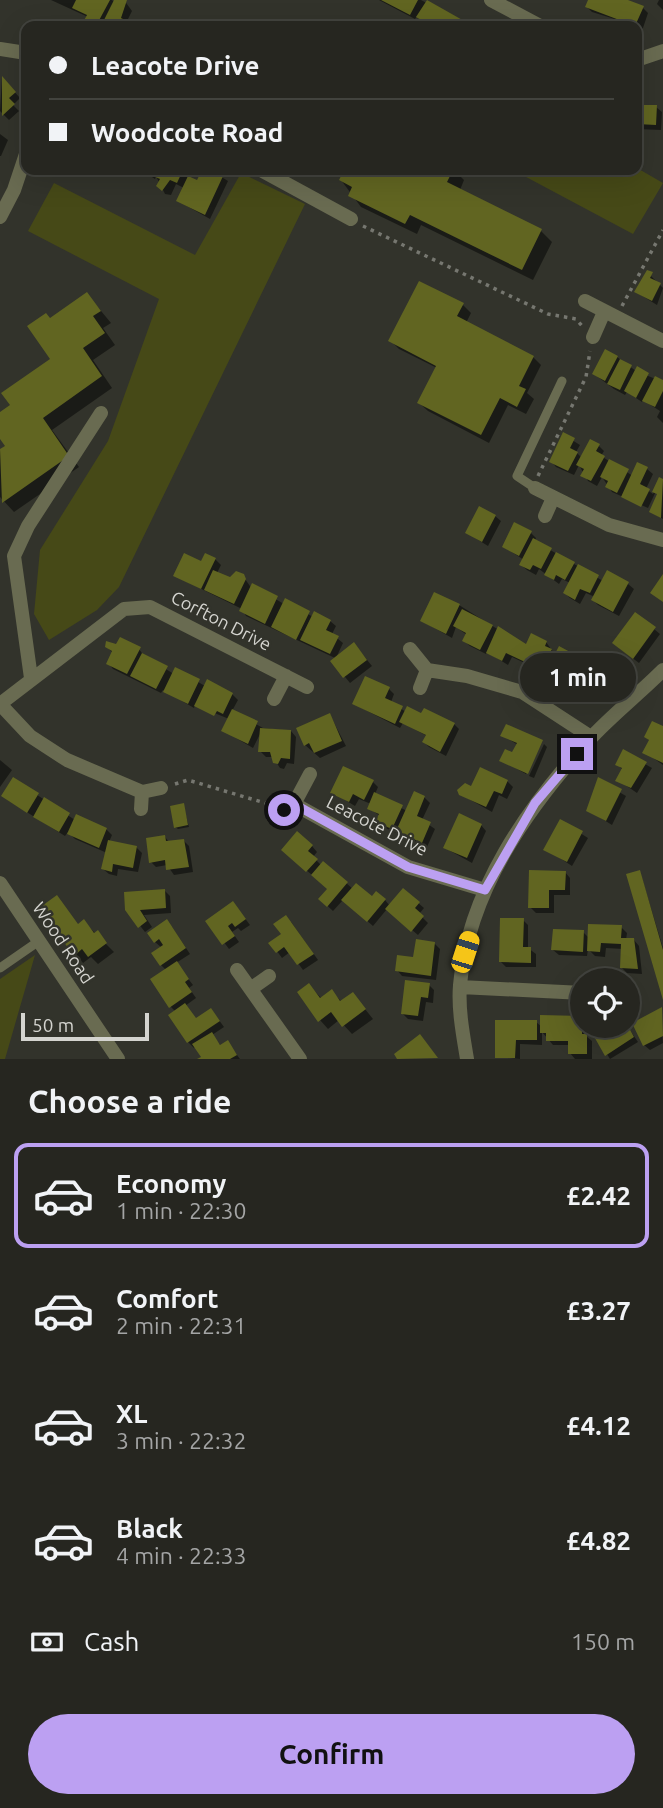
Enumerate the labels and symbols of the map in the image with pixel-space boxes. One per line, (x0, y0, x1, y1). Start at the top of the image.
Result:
street label: Corfton Drive (168, 586, 275, 654)
callout: 1 min (519, 652, 635, 702)
route end (561, 738, 593, 770)
street label: Leacote Drive (324, 791, 431, 859)
route start (268, 794, 300, 826)
street label: Wood Road (29, 898, 98, 987)
car (449, 929, 482, 975)
scale bar (21, 1010, 149, 1042)

